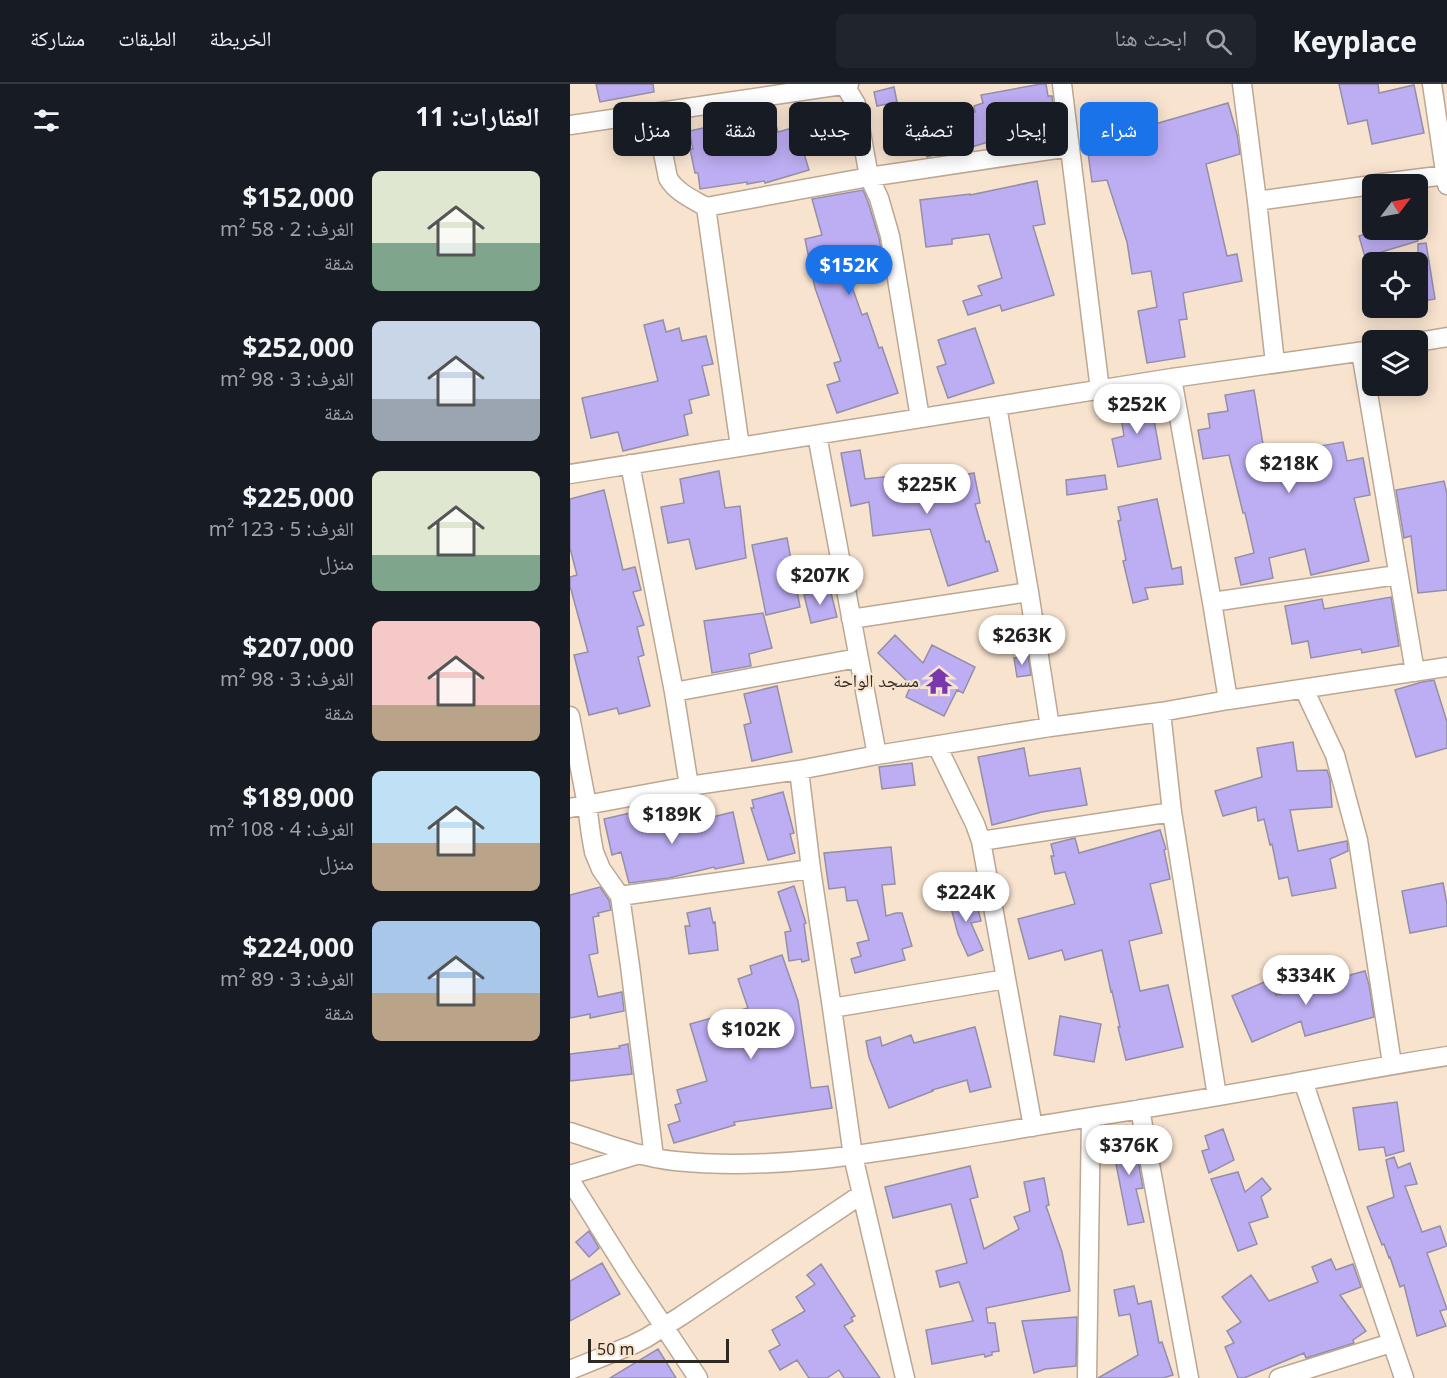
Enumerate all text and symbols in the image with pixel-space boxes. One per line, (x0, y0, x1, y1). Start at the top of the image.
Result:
search box (836, 14, 1256, 68)
text: ابحث هنا (1114, 22, 1187, 52)
text: Keyplace (1292, 22, 1417, 60)
text: مشاركة (30, 24, 85, 52)
text: الطبقات (118, 24, 177, 52)
text: الخريطة (210, 24, 271, 52)
icon: search (1202, 25, 1235, 58)
text: العقارات: 11 (415, 98, 540, 134)
chip: منزل (613, 102, 691, 156)
chip: شقة (703, 102, 777, 156)
chip: جديد (789, 102, 871, 156)
chip: تصفية (883, 102, 974, 156)
chip: إيجار (986, 102, 1068, 156)
chip: شراء (1080, 102, 1158, 156)
icon: filters (30, 104, 63, 137)
north arrow (1362, 174, 1428, 240)
map controls (1362, 174, 1428, 396)
text: $152,000 (242, 179, 354, 215)
icon: home (420, 195, 492, 267)
text: الغرف: 2 · 58 m² (220, 215, 354, 242)
pin: $152K (807, 245, 891, 296)
text: شقة (324, 249, 354, 276)
text: $152K (819, 251, 879, 278)
button: locate (1362, 252, 1428, 318)
text: $252,000 (242, 329, 354, 365)
button: layers (1362, 330, 1428, 396)
icon: home (420, 345, 492, 417)
text: الغرف: 3 · 98 m² (220, 365, 354, 392)
pin: $252K (1095, 384, 1179, 435)
text: $252K (1107, 390, 1167, 417)
text: شقة (324, 399, 354, 426)
pin: $218K (1247, 443, 1331, 494)
text: $218K (1259, 449, 1319, 476)
pin: $225K (885, 464, 969, 515)
text: $225K (897, 470, 957, 497)
text: $225,000 (242, 479, 354, 515)
icon: home (420, 495, 492, 567)
text: الغرف: 5 · 123 m² (209, 515, 354, 542)
text: منزل (319, 549, 354, 576)
pin: $207K (778, 555, 862, 606)
text: $207K (790, 561, 850, 588)
pin: $263K (980, 615, 1064, 666)
text: $263K (992, 621, 1052, 648)
text: $207,000 (242, 629, 354, 665)
icon: home (420, 645, 492, 717)
text: الغرف: 3 · 98 m² (220, 665, 354, 692)
temple icon: مسجد الواحة (924, 666, 954, 696)
place label: مسجد الواحة (833, 668, 919, 692)
text: شقة (324, 699, 354, 726)
text: $189,000 (242, 779, 354, 815)
pin: $189K (630, 794, 714, 845)
icon: home (420, 795, 492, 867)
text: $189K (642, 800, 702, 827)
text: الغرف: 4 · 108 m² (209, 815, 354, 842)
text: منزل (319, 849, 354, 876)
pin: $224K (924, 872, 1008, 923)
text: $224K (936, 878, 996, 905)
text: $224,000 (242, 929, 354, 965)
icon: home (420, 945, 492, 1017)
pin: $334K (1264, 955, 1348, 1006)
text: $334K (1276, 961, 1336, 988)
text: الغرف: 3 · 89 m² (220, 965, 354, 992)
text: شقة (324, 999, 354, 1026)
pin: $102K (709, 1009, 793, 1060)
text: $102K (721, 1015, 781, 1042)
pin: $376K (1087, 1125, 1171, 1176)
text: $376K (1099, 1131, 1159, 1158)
scale bar (588, 1336, 729, 1364)
text: 50 m (597, 1338, 634, 1360)

